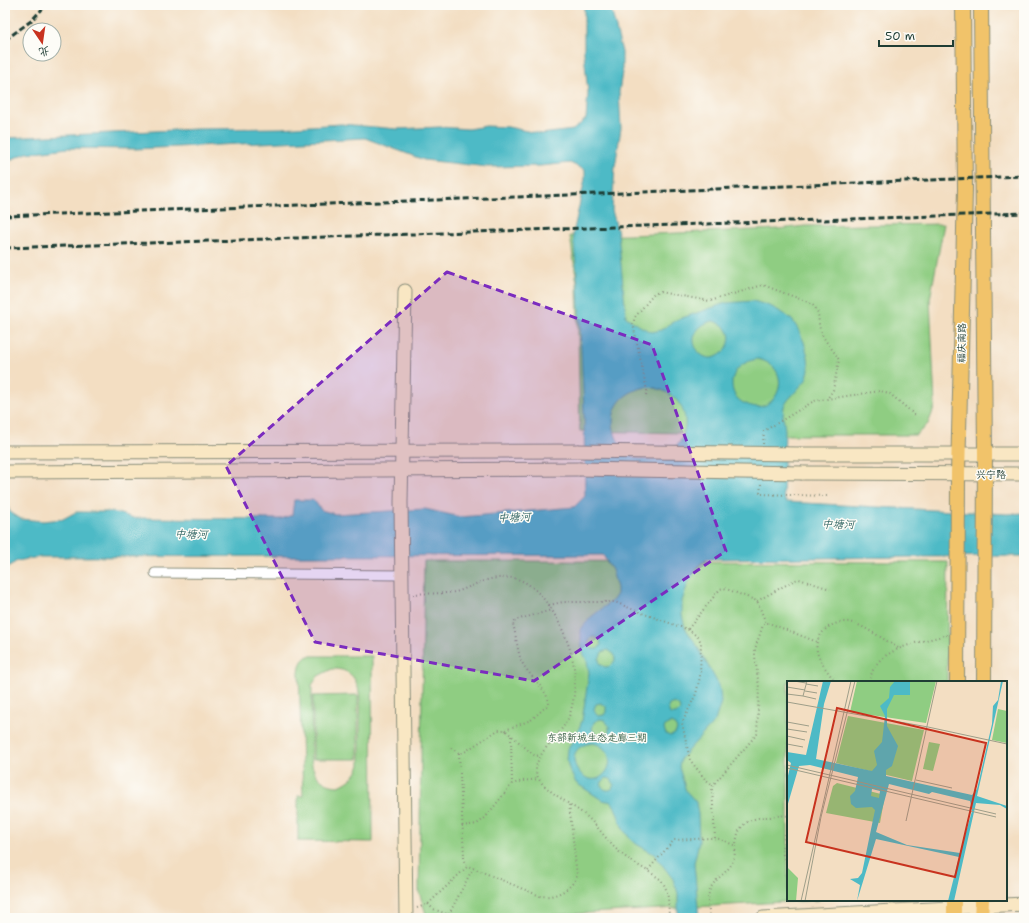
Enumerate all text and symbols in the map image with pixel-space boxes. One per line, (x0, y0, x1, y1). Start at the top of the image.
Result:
north arrow (22, 22, 62, 62)
scale bar (879, 22, 953, 48)
text: 50 m (885, 28, 915, 44)
text: 北 (37, 43, 51, 60)
street label: 福庆南路 (955, 323, 968, 363)
street label: 兴宁路 (976, 468, 1006, 481)
water label: 中塘河 (497, 509, 533, 526)
water label: 中塘河 (821, 517, 857, 532)
water label: 中塘河 (174, 527, 210, 542)
inset map (787, 681, 1007, 901)
park label: 东部新城生态走廊三期 (547, 731, 647, 744)

